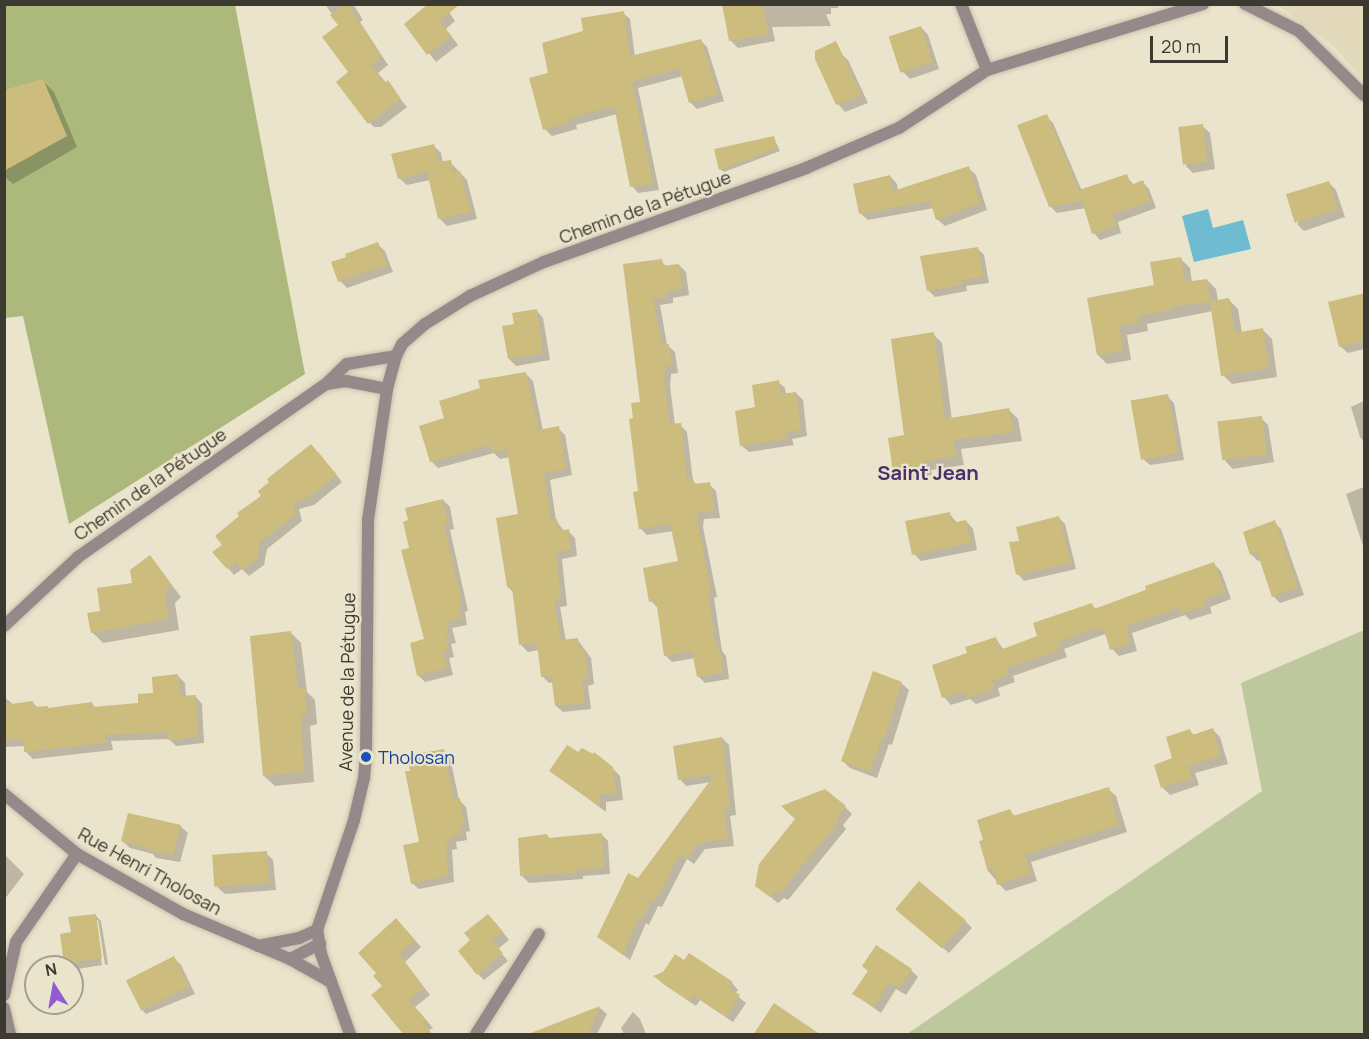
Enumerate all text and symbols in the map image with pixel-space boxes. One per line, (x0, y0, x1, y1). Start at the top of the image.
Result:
scale bar (1153, 24, 1231, 62)
text: 20 m (1161, 34, 1201, 58)
street label: Chemin de la Pétugue (556, 166, 734, 248)
street label: Chemin de la Pétugue (70, 423, 230, 545)
district label: Saint Jean (877, 460, 979, 484)
street label: Avenue de la Pétugue (335, 592, 359, 772)
place label: Tholosan (378, 746, 455, 768)
marker: Tholosan (359, 750, 373, 764)
street label: Rue Henri Tholosan (74, 823, 226, 919)
north arrow (24, 955, 84, 1015)
text: N (43, 957, 59, 981)

